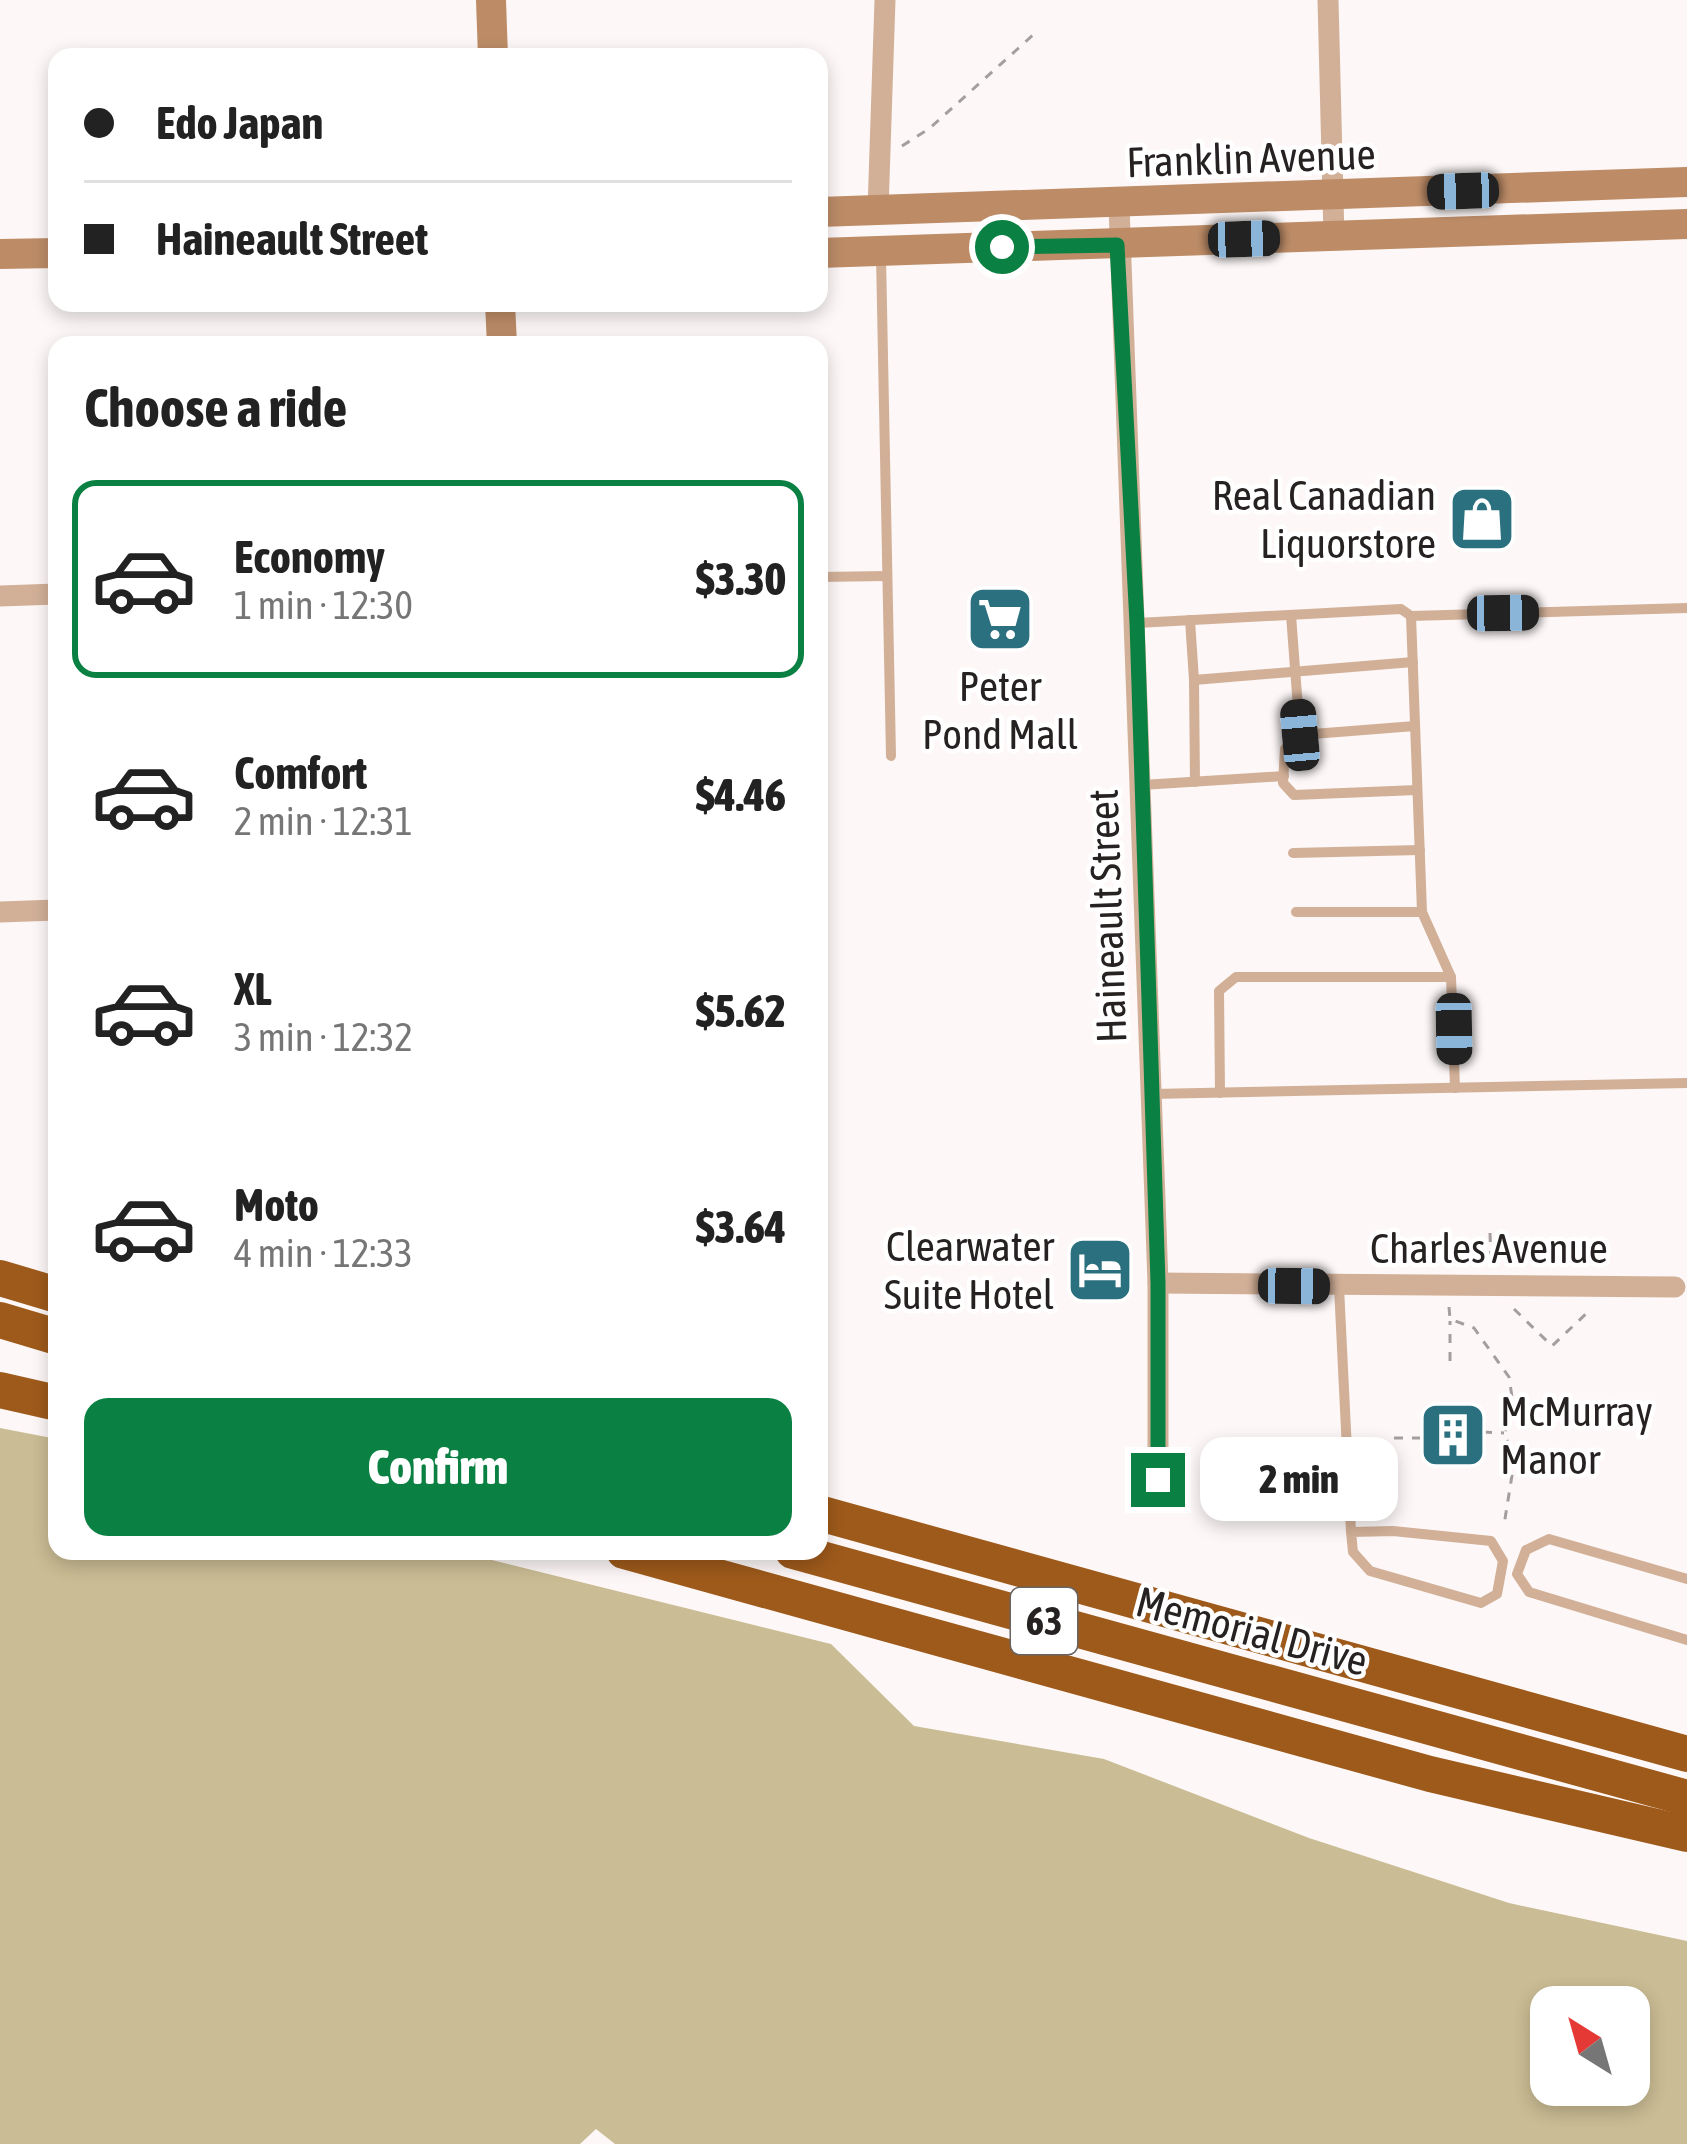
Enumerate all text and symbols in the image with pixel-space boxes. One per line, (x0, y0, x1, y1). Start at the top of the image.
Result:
text: Edo Japan (156, 97, 323, 149)
street label: Franklin Avenue (1126, 130, 1376, 186)
car (1426, 172, 1500, 210)
text: Haineault Street (156, 213, 428, 265)
route start (975, 220, 1029, 274)
car (1207, 220, 1281, 258)
text: Choose a ride (84, 377, 347, 438)
place label: Real Canadian Liquorstore (1212, 471, 1436, 567)
shop icon: Real Canadian Liquorstore (1447, 484, 1517, 554)
icon: car (90, 525, 198, 633)
text: Economy (234, 531, 385, 583)
text: $3.30 (696, 553, 786, 605)
text: 1 min · 12:30 (234, 583, 413, 627)
supermarket icon: Peter Pond Mall (965, 584, 1035, 654)
car (1467, 594, 1539, 632)
place label: Peter Pond Mall (922, 662, 1078, 758)
car (1279, 698, 1321, 772)
icon: car (90, 741, 198, 849)
text: Comfort (234, 747, 367, 799)
text: $4.46 (696, 769, 786, 821)
street label: Haineault Street (1079, 788, 1135, 1044)
text: 2 min · 12:31 (234, 799, 413, 843)
icon: car (90, 957, 198, 1065)
text: XL (234, 963, 272, 1015)
text: $5.62 (696, 985, 786, 1037)
car (1435, 993, 1473, 1065)
text: 3 min · 12:32 (234, 1015, 413, 1059)
icon: car (90, 1173, 198, 1281)
text: Moto (234, 1179, 319, 1231)
text: $3.64 (696, 1201, 786, 1253)
place label: Clearwater Suite Hotel (884, 1222, 1055, 1318)
street label: Charles Avenue (1370, 1224, 1608, 1272)
text: 4 min · 12:33 (234, 1231, 413, 1275)
hotel icon: Clearwater Suite Hotel (1065, 1235, 1135, 1305)
car (1258, 1267, 1330, 1305)
place label: McMurray Manor (1500, 1387, 1653, 1483)
button: Confirm (84, 1398, 792, 1536)
building icon: McMurray Manor (1418, 1400, 1488, 1470)
callout: 2 min (1200, 1438, 1398, 1522)
route end (1131, 1453, 1185, 1507)
text: 2 min (1259, 1457, 1339, 1501)
street label: Memorial Drive (1131, 1577, 1373, 1685)
road number: 63 (1011, 1588, 1077, 1654)
north arrow (1530, 1986, 1650, 2106)
map controls (1530, 1986, 1650, 2106)

